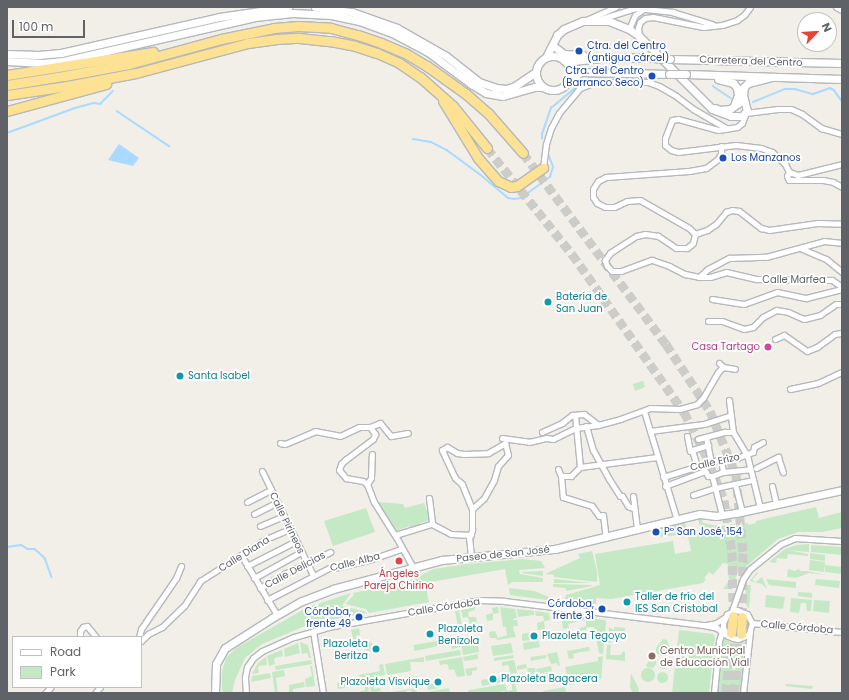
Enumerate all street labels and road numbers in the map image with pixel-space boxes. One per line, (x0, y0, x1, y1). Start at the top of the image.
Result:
street label: Carretera del Centro (699, 53, 803, 69)
street label: Calle Marfea (762, 274, 826, 286)
street label: Calle Erizo (689, 450, 741, 474)
street label: Calle Pirineos (267, 490, 307, 556)
street label: Calle Diana (216, 534, 272, 574)
street label: Paseo de San José (456, 543, 550, 565)
street label: Calle Delicias (263, 549, 327, 591)
street label: Calle Alba (329, 550, 381, 574)
street label: Calle Córdoba (407, 595, 481, 619)
street label: Calle Córdoba (760, 618, 834, 636)

